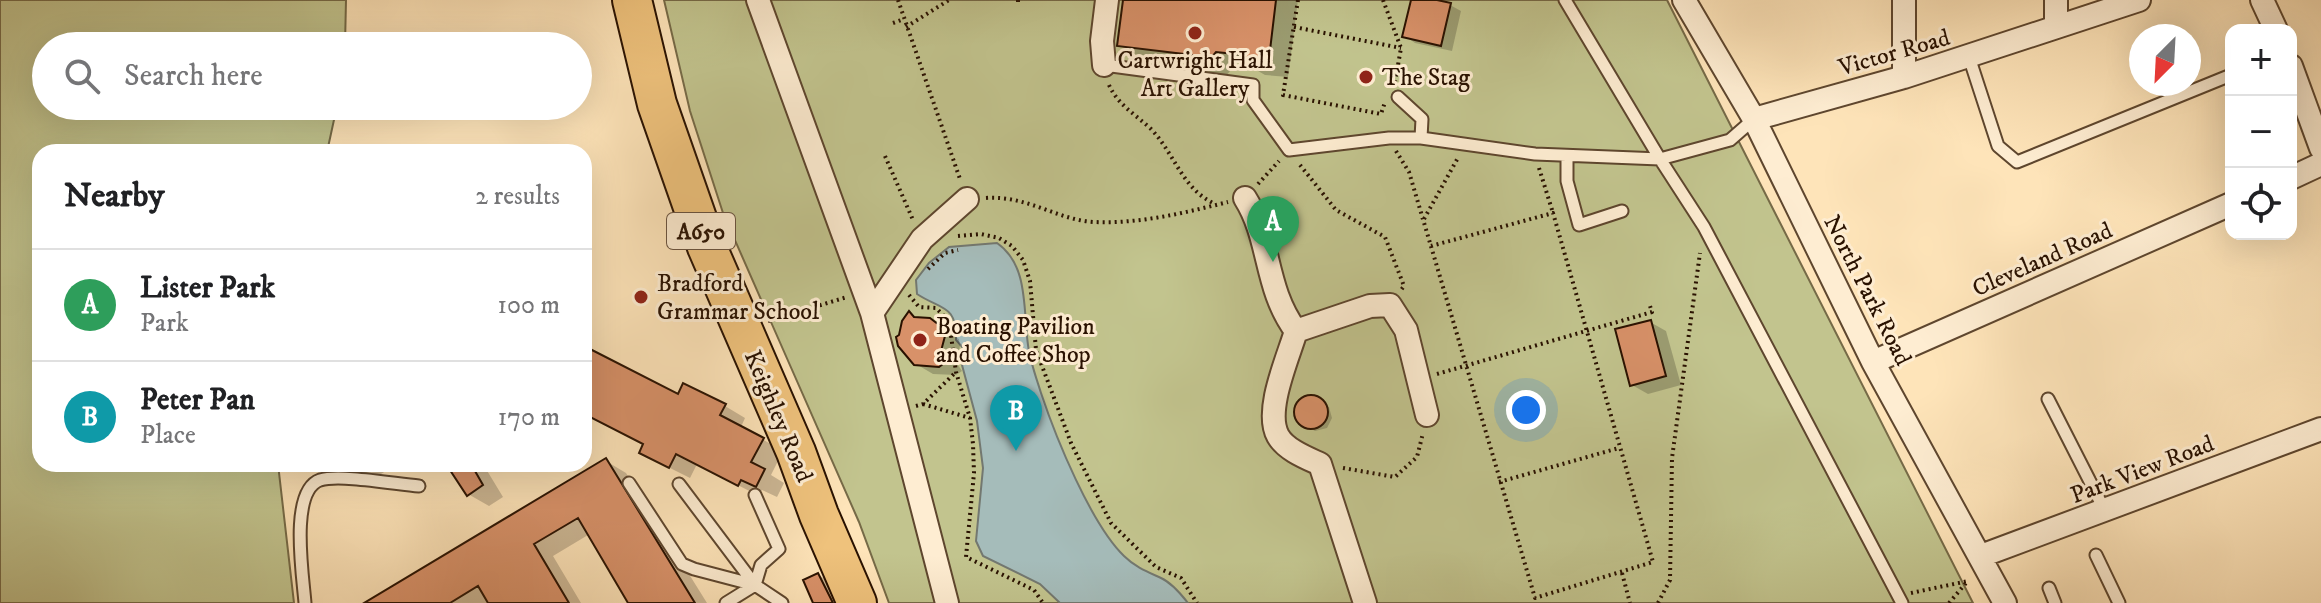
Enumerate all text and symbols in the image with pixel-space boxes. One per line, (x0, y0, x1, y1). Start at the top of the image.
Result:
street label: Victor Road (1834, 23, 1954, 83)
marker: Cartwright Hall Art Gallery (1186, 24, 1204, 42)
north arrow (2129, 24, 2201, 96)
map controls (2225, 24, 2297, 240)
button: + (2225, 24, 2297, 96)
search box (32, 32, 592, 120)
place label: Cartwright Hall Art Gallery (1118, 46, 1273, 104)
icon: search (60, 54, 104, 98)
text: Search here (124, 58, 263, 95)
place label: The Stag (1382, 63, 1470, 93)
marker: The Stag (1357, 68, 1375, 86)
button: − (2225, 96, 2297, 168)
button: locate (2225, 168, 2297, 240)
text: Nearby (64, 175, 165, 217)
text: 2 results (475, 180, 560, 213)
pin: A (1247, 196, 1299, 262)
street label: North Park Road (1816, 210, 1918, 371)
road number: A650 (667, 213, 735, 249)
street label: Cleveland Road (1968, 216, 2117, 304)
place label: Bradford Grammar School (657, 269, 820, 327)
text: Lister Park (140, 270, 275, 307)
marker: Bradford Grammar School (632, 288, 650, 306)
text: A (82, 289, 98, 322)
text: 100 m (497, 289, 560, 322)
text: Park (140, 307, 189, 340)
place label: Boating Pavilion and Coffee Shop (936, 312, 1095, 370)
marker: Boating Pavilion and Coffee Shop (911, 331, 929, 349)
street label: Keighley Road (737, 346, 819, 487)
text: Peter Pan (140, 382, 255, 419)
pin: B (990, 385, 1042, 451)
your location (1506, 390, 1546, 430)
text: B (82, 401, 98, 434)
text: 170 m (498, 401, 560, 434)
text: Place (140, 419, 196, 452)
street label: Park View Road (2066, 429, 2218, 511)

